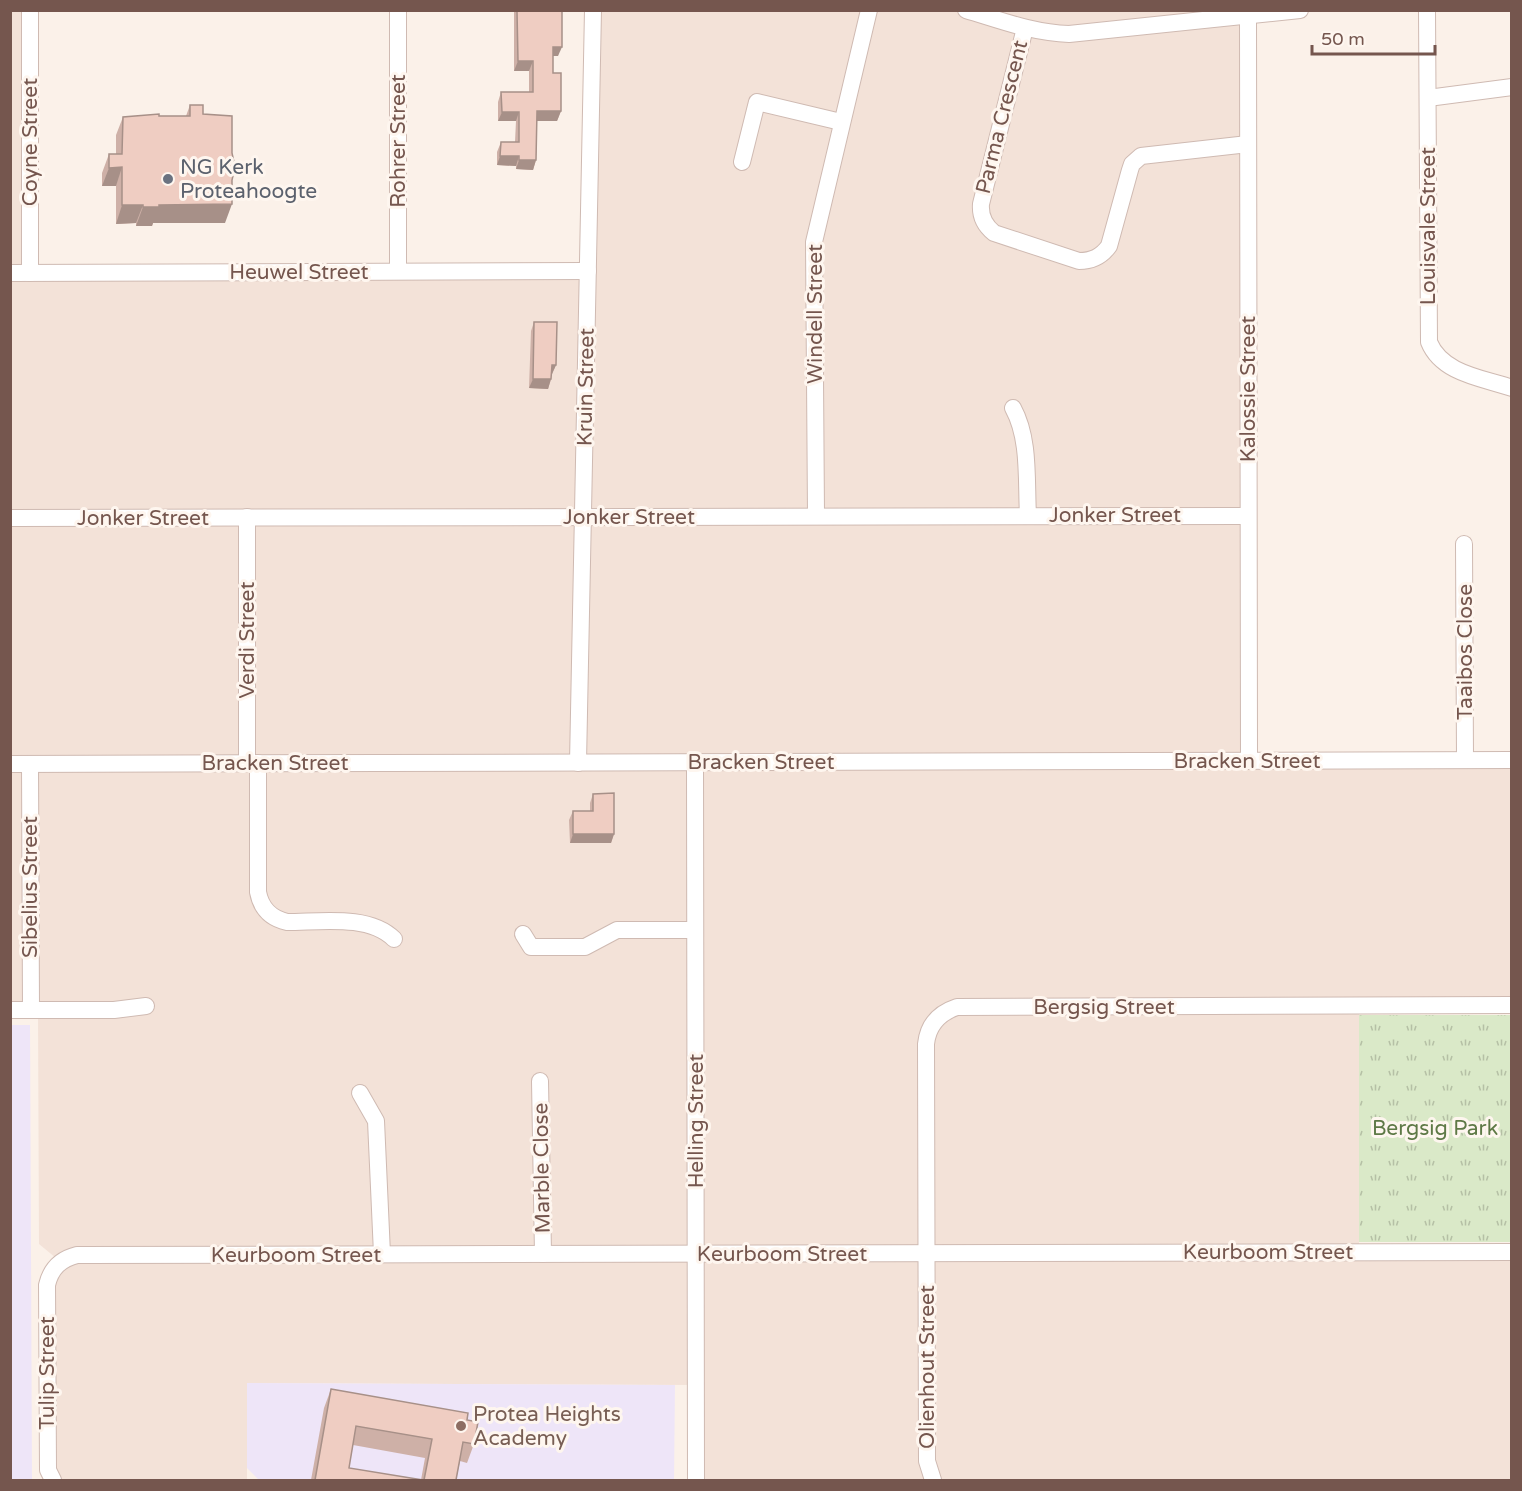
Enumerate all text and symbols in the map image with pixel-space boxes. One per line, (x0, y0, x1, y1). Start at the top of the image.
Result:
scale bar (1312, 18, 1435, 56)
text: 50 m (1321, 28, 1365, 50)
street label: Parma Crescent (971, 37, 1033, 197)
street label: Rohrer Street (386, 74, 411, 208)
street label: Coyne Street (18, 78, 43, 206)
street label: Louisvale Street (1416, 147, 1441, 305)
place label: NG Kerk Proteahoogte (180, 155, 317, 204)
marker: NG Kerk Proteahoogte (161, 172, 175, 186)
street label: Windell Street (803, 244, 828, 384)
street label: Heuwel Street (229, 260, 369, 285)
street label: Kalossie Street (1236, 316, 1261, 462)
street label: Kruin Street (572, 328, 600, 446)
street label: Jonker Street (1049, 503, 1181, 528)
street label: Jonker Street (563, 505, 695, 530)
street label: Jonker Street (77, 506, 209, 531)
street label: Verdi Street (235, 582, 260, 699)
street label: Taaibos Close (1453, 584, 1478, 720)
street label: Bracken Street (1174, 749, 1320, 774)
street label: Bracken Street (688, 750, 834, 775)
street label: Bracken Street (202, 751, 348, 776)
street label: Sibelius Street (18, 816, 43, 958)
street label: Bergsig Street (1033, 995, 1175, 1020)
street label: Helling Street (684, 1054, 709, 1188)
street label: Marble Close (528, 1102, 556, 1233)
park label: Bergsig Park (1372, 1116, 1498, 1141)
street label: Keurboom Street (1183, 1240, 1353, 1265)
street label: Keurboom Street (697, 1242, 867, 1267)
street label: Keurboom Street (211, 1243, 381, 1268)
street label: Olienhout Street (915, 1285, 940, 1449)
street label: Tulip Street (35, 1316, 60, 1430)
place label: Protea Heights Academy (473, 1402, 621, 1451)
marker: Protea Heights Academy (454, 1419, 468, 1433)

